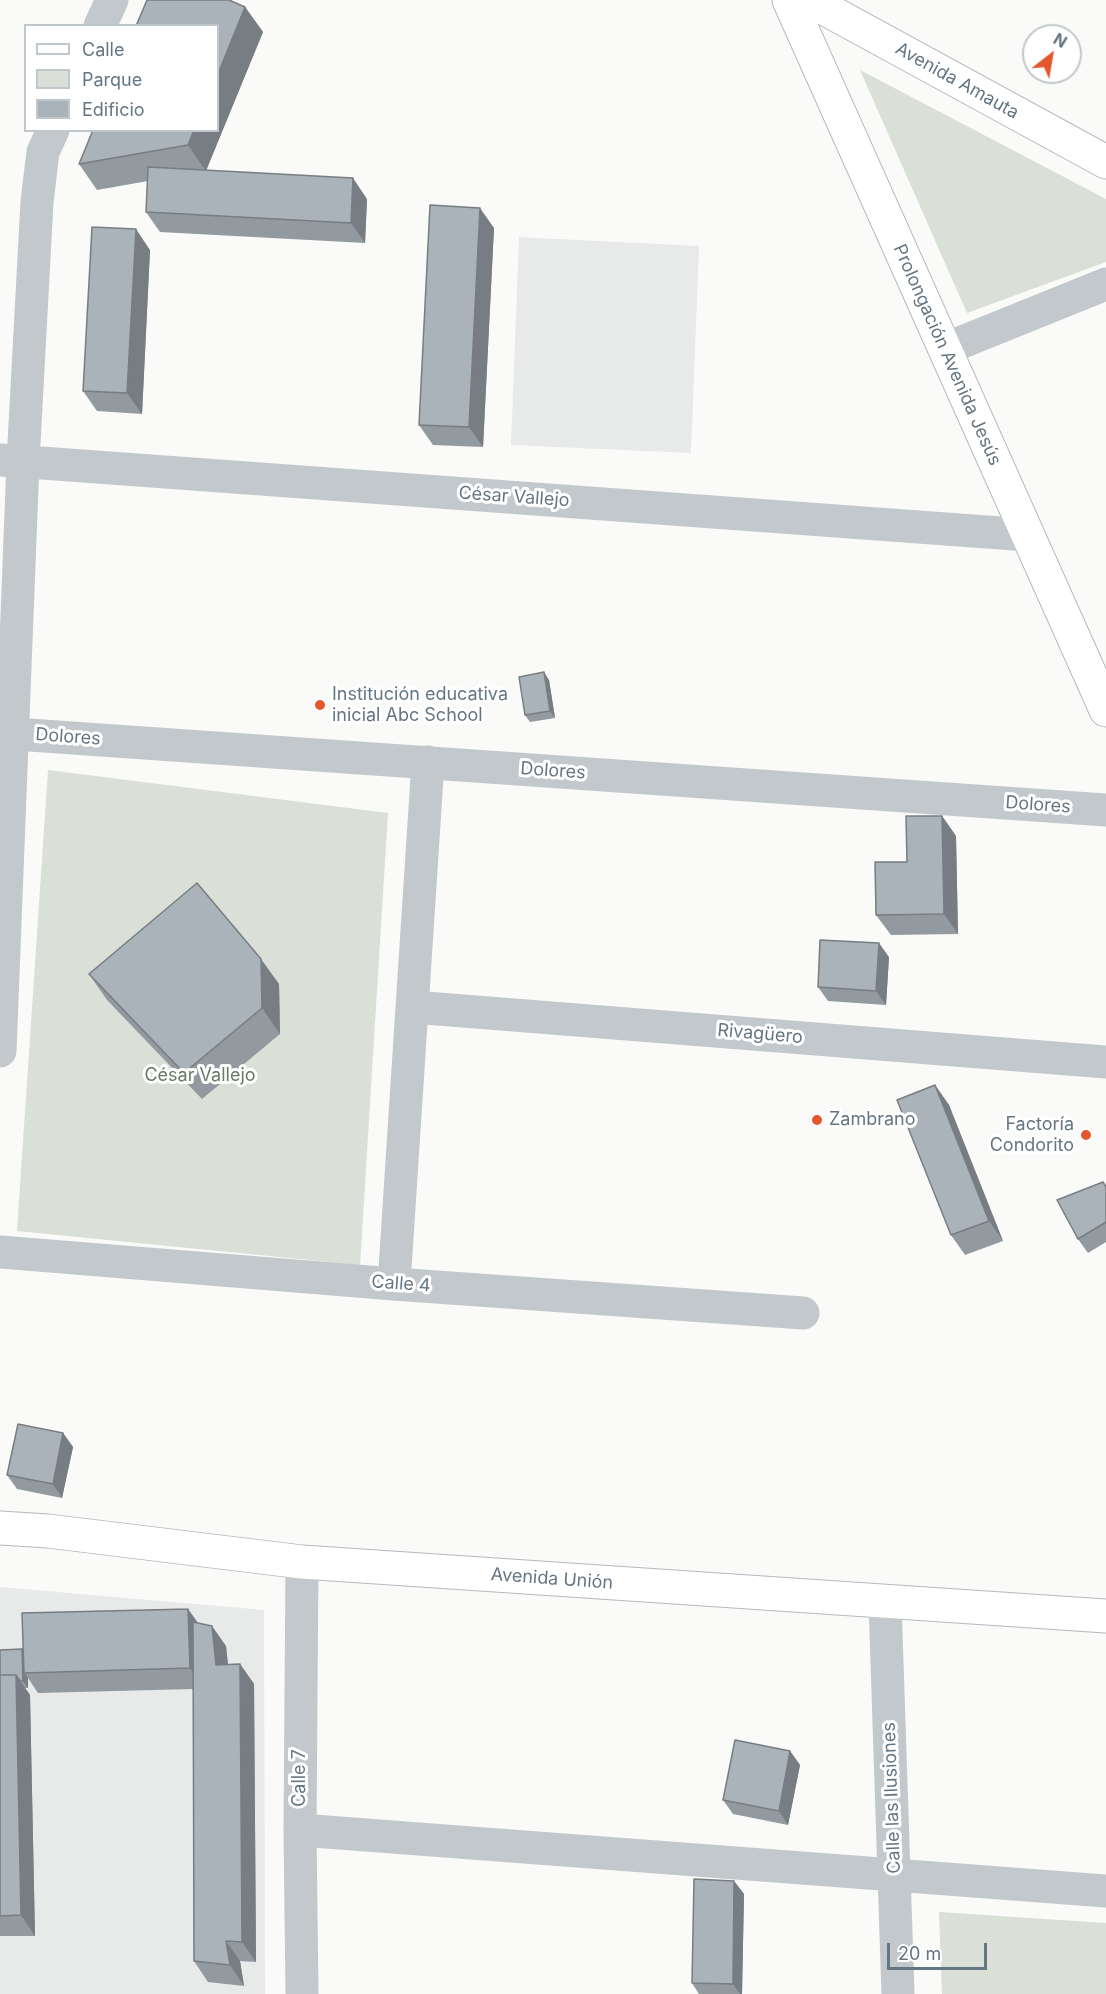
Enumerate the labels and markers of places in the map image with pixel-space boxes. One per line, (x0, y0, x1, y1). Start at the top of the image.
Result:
place label: Institución educativa inicial Abc School (332, 684, 508, 726)
marker: Institución educativa inicial Abc School (313, 698, 327, 712)
place label: Zambrano (829, 1109, 916, 1131)
marker: Zambrano (810, 1113, 824, 1127)
place label: Factoría Condorito (990, 1114, 1074, 1156)
marker: Factoría Condorito (1079, 1128, 1093, 1142)

